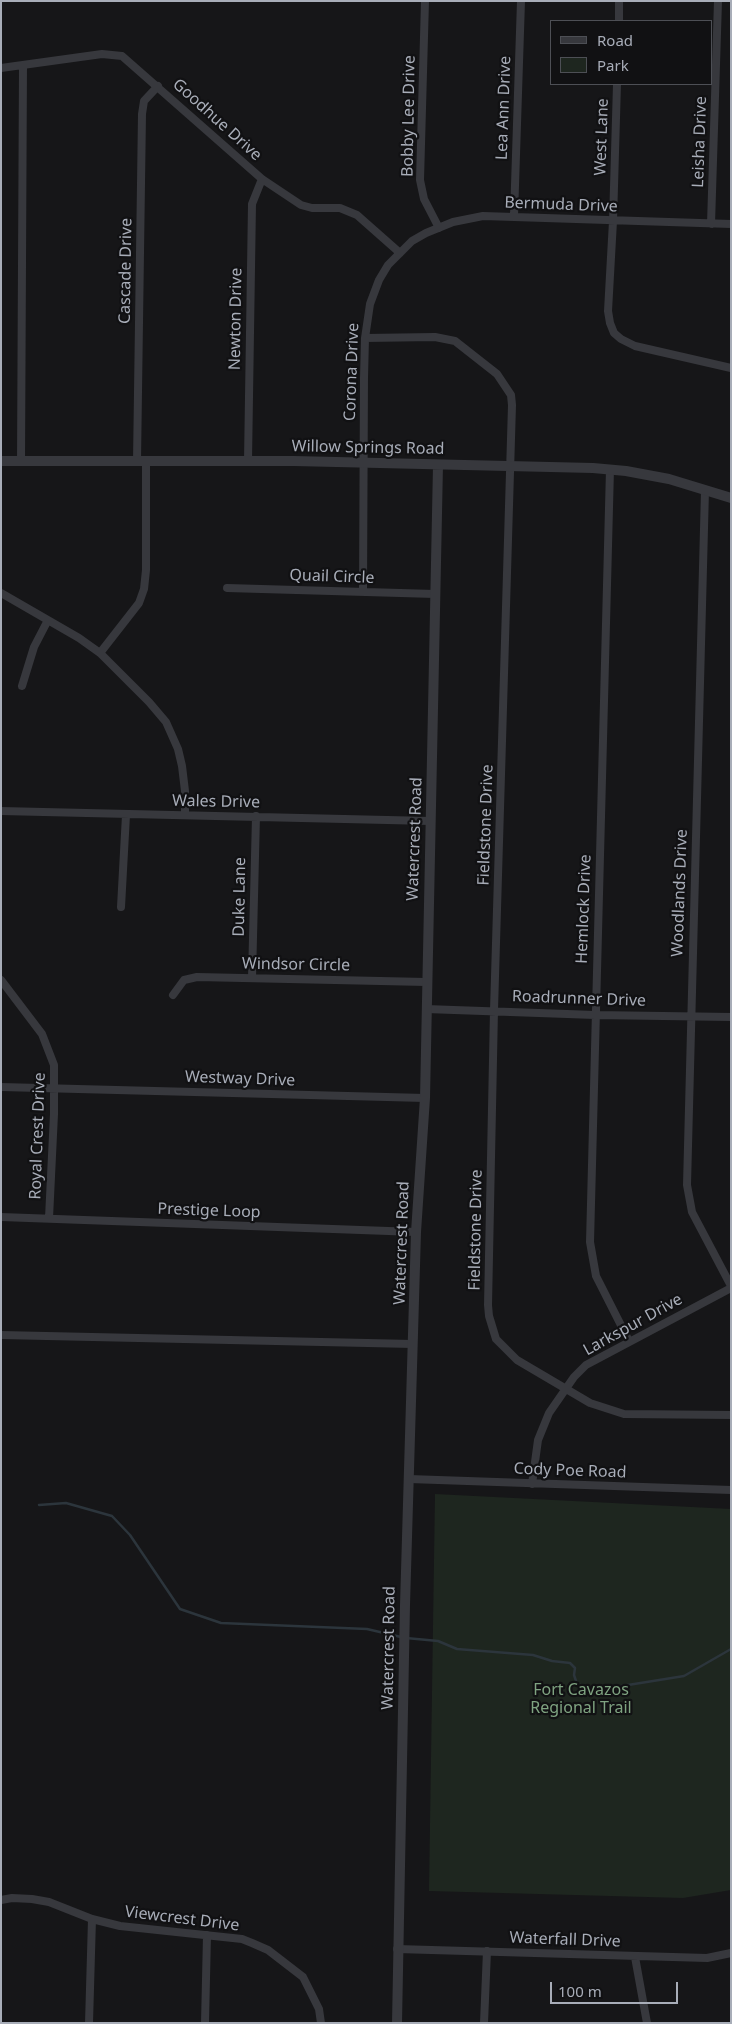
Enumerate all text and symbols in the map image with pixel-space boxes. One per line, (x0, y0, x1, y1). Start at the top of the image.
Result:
legend (550, 20, 712, 85)
text: Road (597, 30, 633, 50)
street label: Bobby Lee Drive (398, 55, 420, 177)
text: Park (597, 55, 629, 75)
street label: Lea Ann Drive (493, 56, 515, 160)
street label: Goodhue Drive (168, 75, 266, 165)
street label: Leisha Drive (689, 96, 711, 188)
street label: West Lane (591, 98, 613, 176)
street label: Bermuda Drive (504, 193, 618, 217)
street label: Cascade Drive (115, 218, 137, 324)
street label: Newton Drive (226, 268, 246, 370)
street label: Corona Drive (341, 323, 363, 421)
street label: Willow Springs Road (291, 437, 445, 459)
street label: Quail Circle (289, 566, 375, 588)
street label: Fieldstone Drive (474, 764, 498, 886)
street label: Watercrest Road (403, 777, 427, 901)
street label: Wales Drive (172, 792, 260, 812)
street label: Woodlands Drive (668, 829, 692, 957)
street label: Hemlock Drive (572, 854, 596, 964)
street label: Duke Lane (230, 857, 250, 937)
street label: Windsor Circle (242, 954, 350, 976)
street label: Roadrunner Drive (512, 987, 646, 1011)
street label: Westway Drive (184, 1067, 296, 1091)
street label: Royal Crest Drive (26, 1072, 50, 1200)
street label: Fieldstone Drive (465, 1169, 487, 1291)
street label: Watercrest Road (390, 1181, 414, 1305)
street label: Prestige Loop (157, 1200, 261, 1222)
street label: Larkspur Drive (580, 1290, 686, 1360)
street label: Cody Poe Road (513, 1459, 627, 1483)
street label: Watercrest Road (378, 1586, 400, 1710)
park label: Fort Cavazos Regional Trail (530, 1680, 632, 1718)
street label: Viewcrest Drive (124, 1902, 240, 1936)
street label: Waterfall Drive (509, 1928, 621, 1952)
scale bar (552, 1972, 680, 2004)
text: 100 m (558, 1981, 602, 2001)

